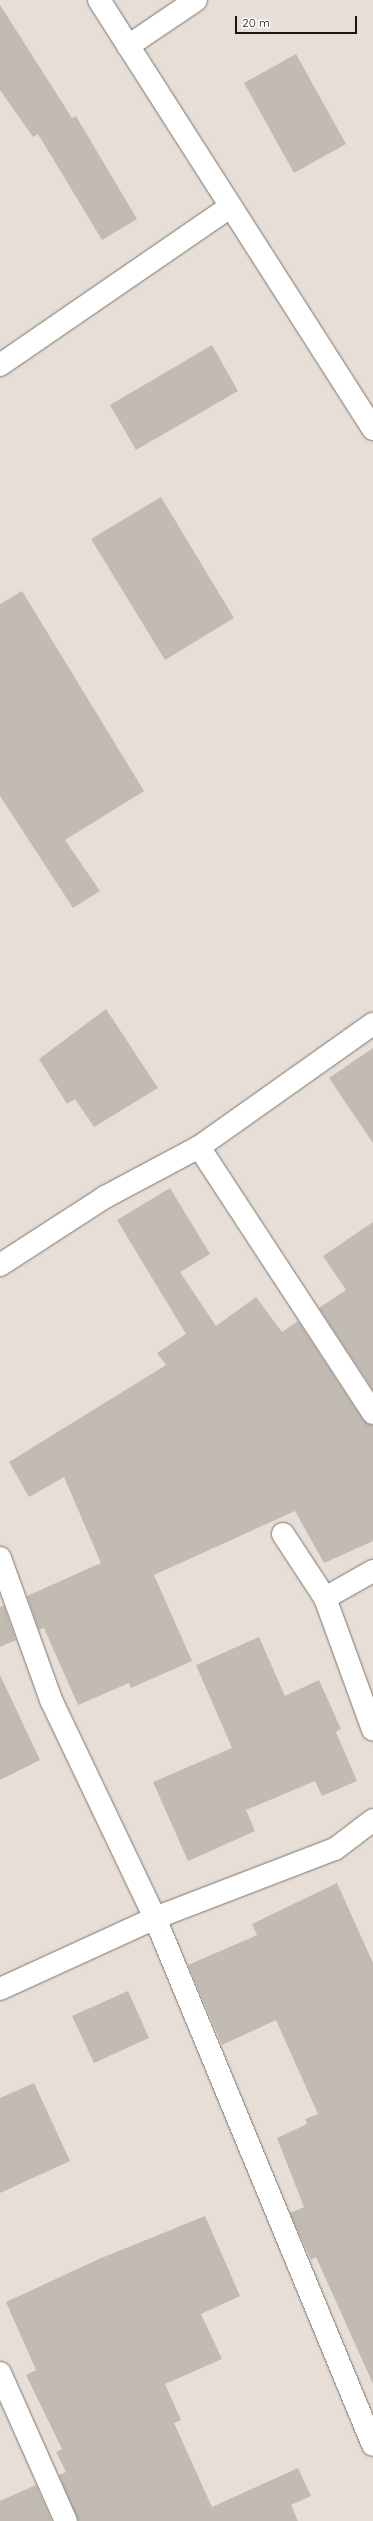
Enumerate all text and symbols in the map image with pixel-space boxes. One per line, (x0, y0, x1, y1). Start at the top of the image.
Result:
scale bar (237, 8, 359, 34)
text: 20 m (242, 15, 270, 30)

